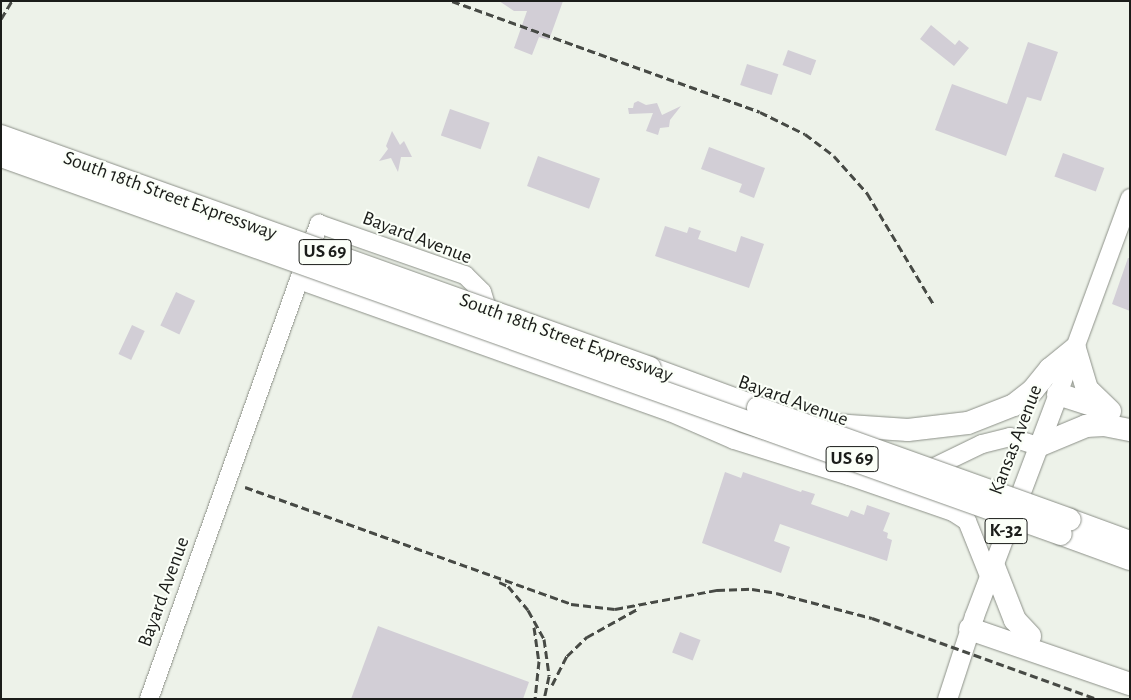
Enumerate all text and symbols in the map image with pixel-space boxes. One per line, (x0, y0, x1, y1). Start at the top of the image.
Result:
street label: South 18th Street Expressway (60, 146, 280, 246)
street label: Bayard Avenue (359, 206, 475, 270)
road number: US 69 (298, 236, 352, 268)
street label: South 18th Street Expressway (456, 288, 676, 388)
street label: Bayard Avenue (735, 370, 851, 432)
street label: Kansas Avenue (984, 382, 1048, 498)
road number: US 69 (824, 442, 880, 476)
road number: K-32 (984, 514, 1028, 548)
street label: Bayard Avenue (133, 534, 195, 650)

